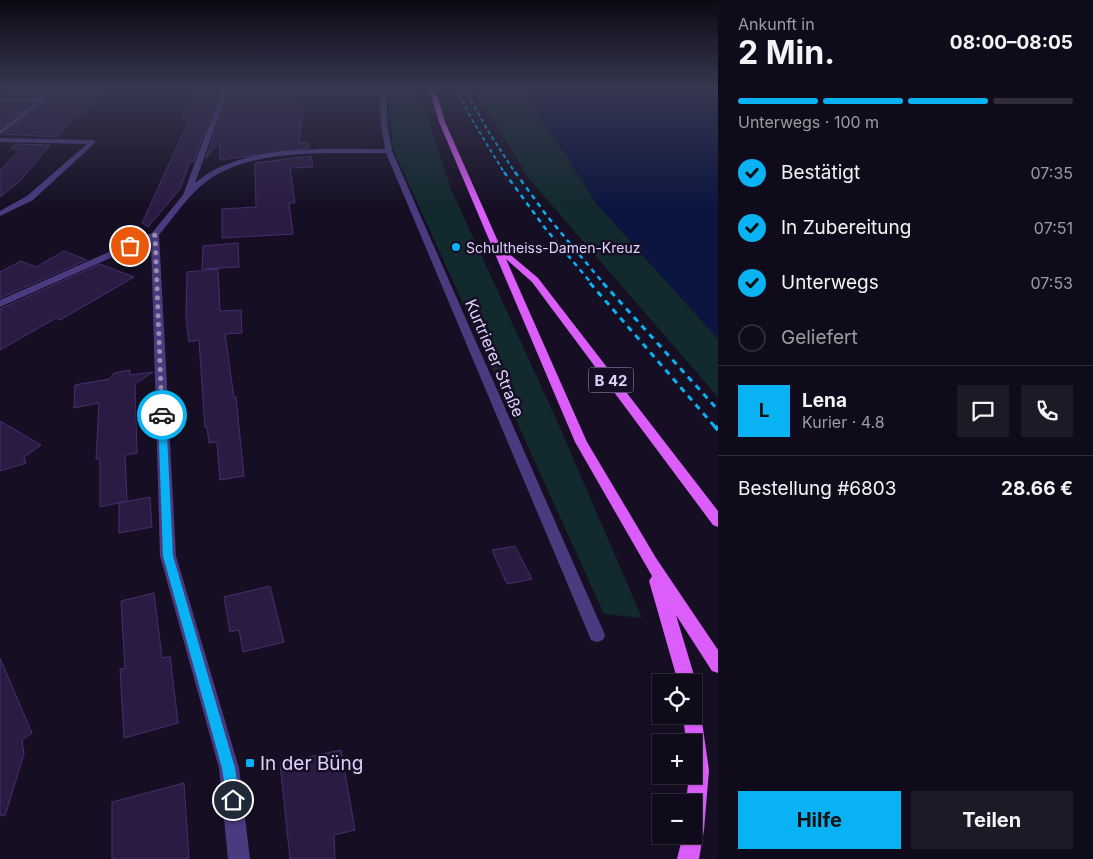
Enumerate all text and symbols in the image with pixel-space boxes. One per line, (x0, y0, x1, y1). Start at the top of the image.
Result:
text: Ankunft in (738, 14, 815, 34)
text: 08:00–08:05 (950, 31, 1073, 54)
text: 2 Min. (738, 33, 835, 72)
text: Unterwegs · 100 m (738, 112, 879, 132)
icon: check (738, 159, 766, 187)
text: Bestätigt (781, 161, 860, 184)
text: 07:35 (1030, 163, 1073, 183)
icon: check (738, 214, 766, 242)
text: In Zubereitung (781, 216, 911, 239)
text: 07:51 (1034, 218, 1073, 238)
pin (109, 225, 151, 267)
icon: bag (116, 232, 144, 260)
place label: Schultheiss-Damen-Kreuz (466, 239, 640, 256)
marker: Schultheiss-Damen-Kreuz (450, 241, 462, 253)
icon: check (738, 269, 766, 297)
text: Unterwegs (781, 271, 879, 294)
text: 07:53 (1030, 273, 1073, 293)
street label: Kurtrierer Straße (461, 296, 529, 420)
text: Geliefert (781, 326, 858, 349)
road number: B 42 (588, 368, 634, 392)
button: chat (957, 385, 1009, 437)
button: phone (1021, 385, 1073, 437)
text: Lena (802, 389, 847, 412)
courier (137, 390, 187, 440)
text: L (759, 399, 769, 422)
icon: car (148, 401, 176, 429)
text: Kurier · 4.8 (802, 412, 885, 432)
text: Bestellung #6803 (738, 477, 897, 500)
text: 28.66 € (1001, 477, 1073, 500)
map controls (652, 674, 702, 844)
button: locate (652, 674, 702, 724)
button: + (652, 734, 702, 784)
place label: In der Büng (260, 752, 363, 775)
marker: In der Büng (244, 757, 256, 769)
pin (212, 779, 254, 821)
icon: home (219, 786, 247, 814)
button: Hilfe (738, 791, 901, 849)
button: Teilen (911, 791, 1073, 849)
button: − (652, 794, 702, 844)

